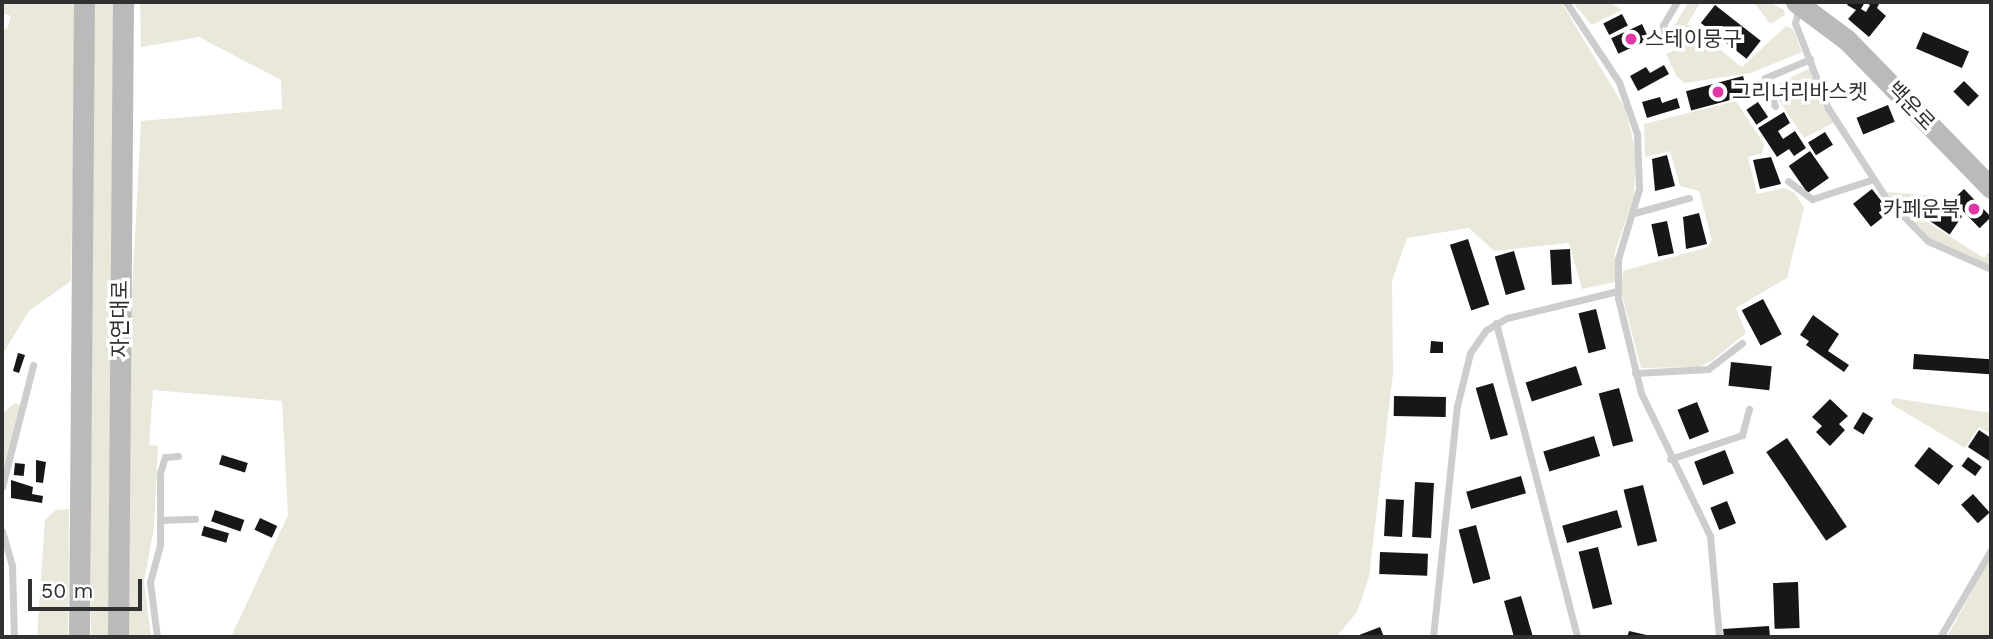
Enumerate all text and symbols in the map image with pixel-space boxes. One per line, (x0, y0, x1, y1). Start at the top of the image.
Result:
place label: 스테이뭉구 (1645, 26, 1742, 52)
marker: 스테이뭉구 (1623, 31, 1639, 47)
street label: 백운로 (1882, 76, 1940, 136)
place label: 그리너리바스켓 (1732, 79, 1867, 105)
marker: 그리너리바스켓 (1710, 84, 1726, 100)
place label: 카페운북 (1883, 196, 1960, 222)
marker: 카페운북 (1966, 201, 1982, 217)
street label: 자연대로 (107, 280, 133, 358)
scale bar (32, 566, 145, 610)
text: 50 m (41, 578, 93, 603)

